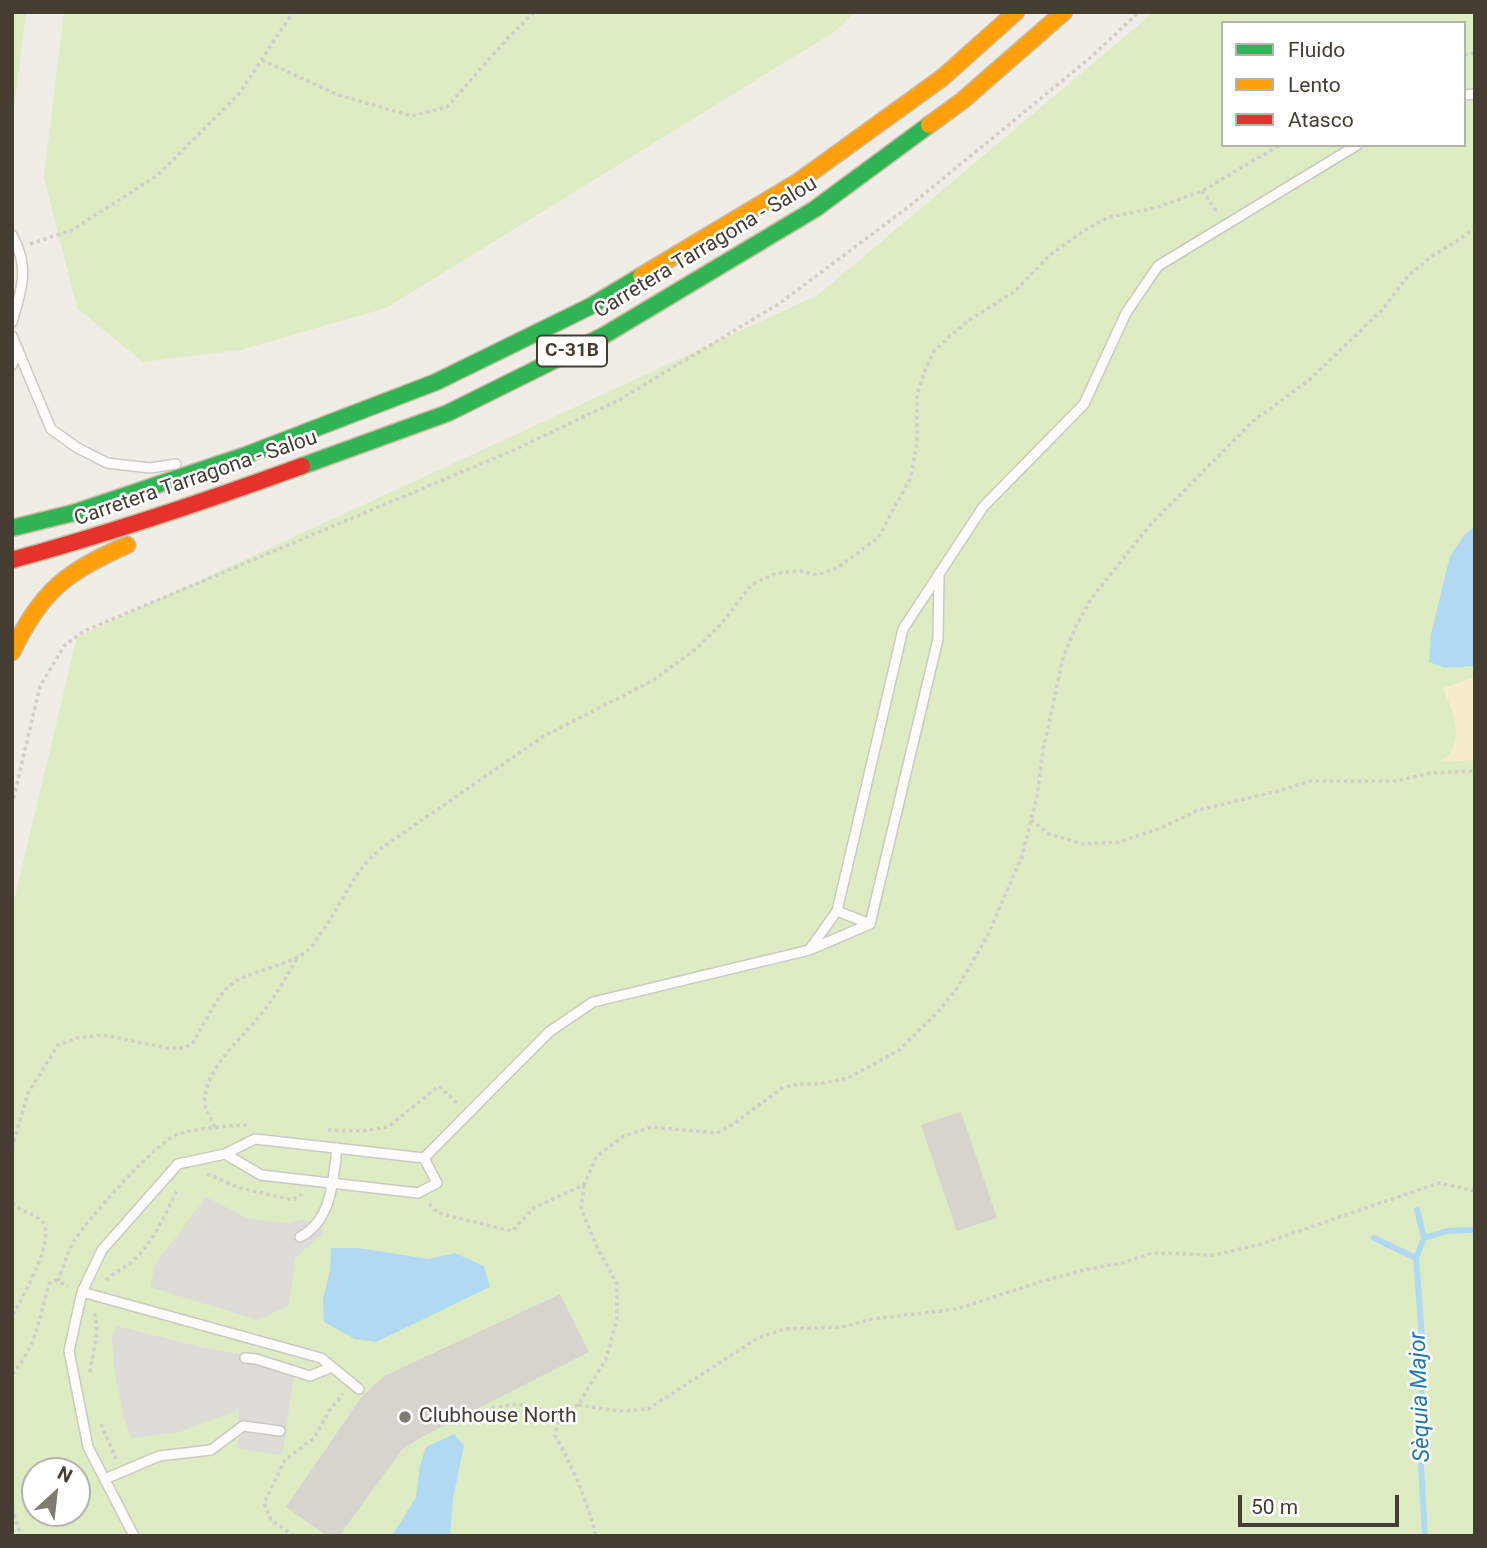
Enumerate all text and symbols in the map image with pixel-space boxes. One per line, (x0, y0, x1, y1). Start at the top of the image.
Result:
legend (1221, 21, 1466, 147)
text: Fluido (1288, 38, 1345, 62)
text: Lento (1288, 73, 1341, 97)
text: Atasco (1288, 108, 1354, 132)
street label: Carretera Tarragona - Salou (590, 171, 822, 325)
road number: C-31B (537, 336, 607, 366)
street label: Carretera Tarragona - Salou (71, 426, 321, 532)
water label: Sèquia Major (1405, 1331, 1437, 1463)
place label: Clubhouse North (419, 1404, 576, 1430)
marker: Clubhouse North (397, 1409, 413, 1425)
north arrow (21, 1457, 91, 1527)
text: N (54, 1461, 76, 1488)
scale bar (1242, 1482, 1403, 1526)
text: 50 m (1251, 1495, 1298, 1519)

